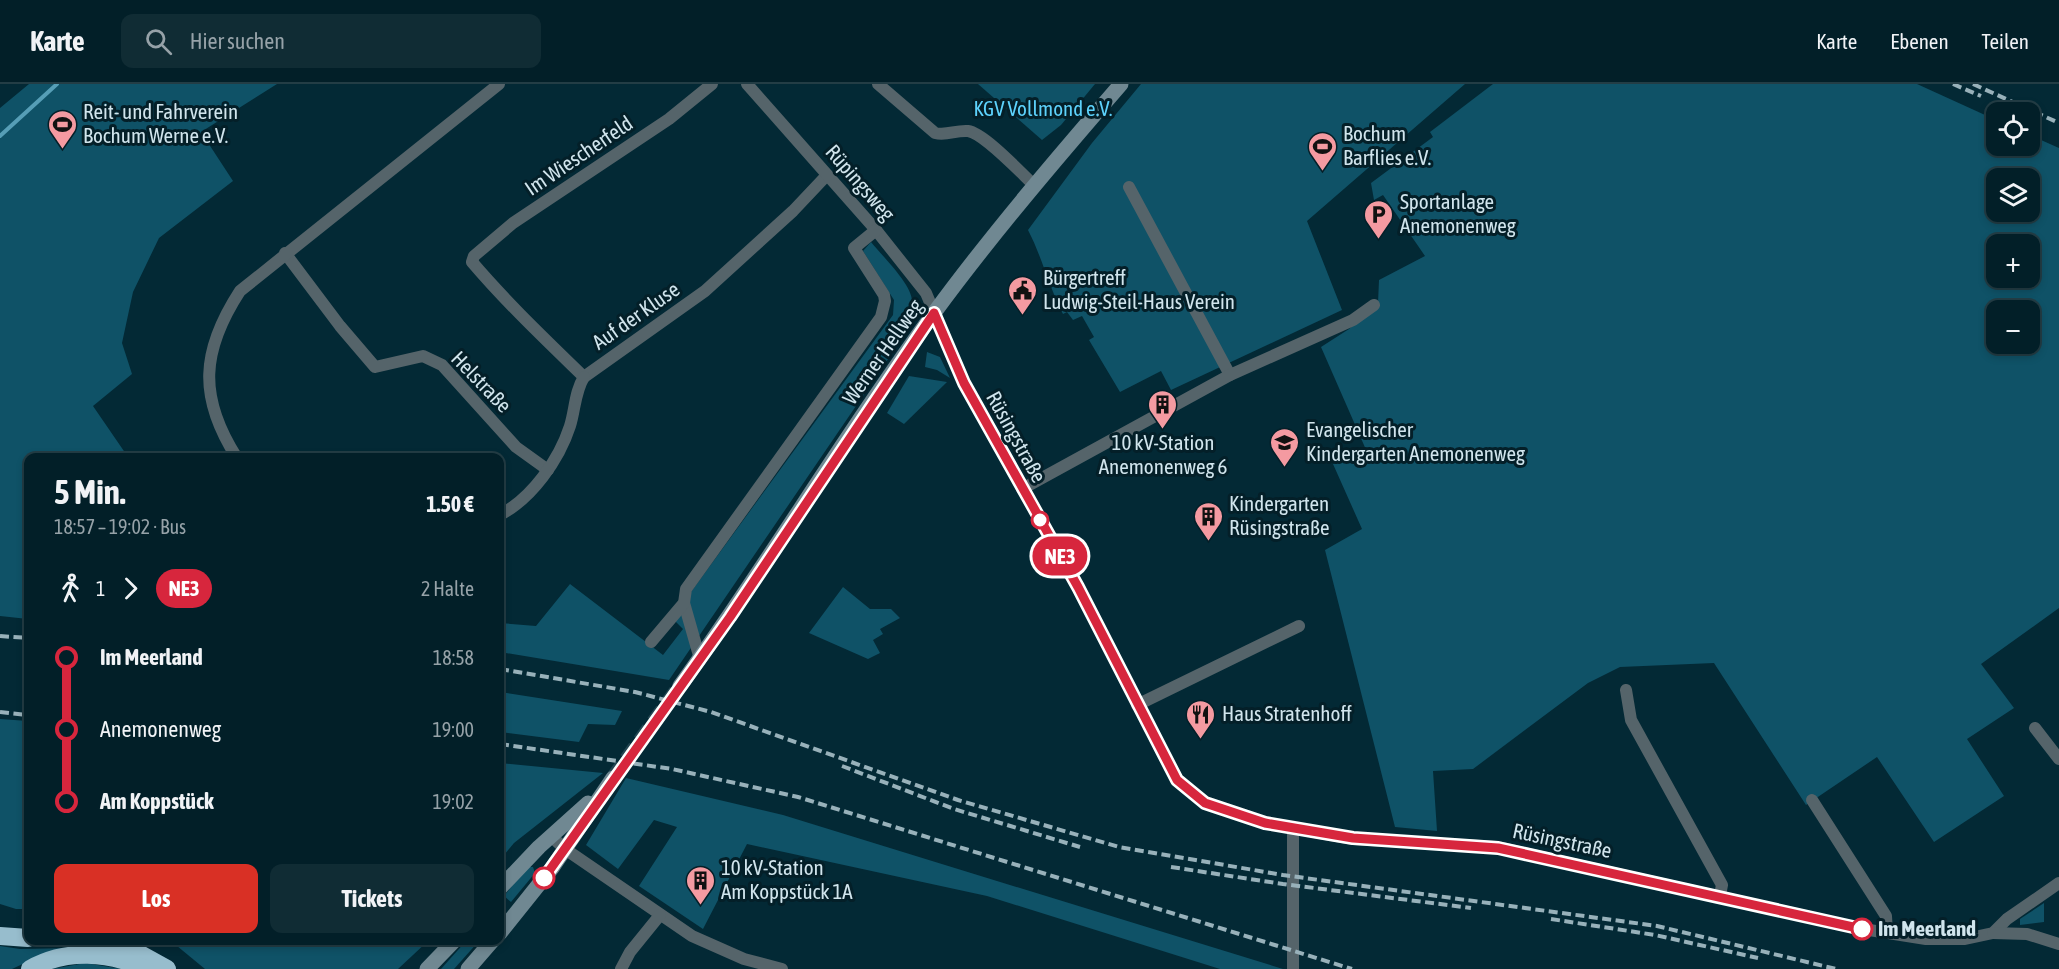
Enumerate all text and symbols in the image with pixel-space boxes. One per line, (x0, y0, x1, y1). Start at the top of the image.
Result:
search box (121, 14, 541, 68)
text: Karte (30, 25, 85, 57)
icon: search (142, 25, 175, 58)
text: Hier suchen (190, 28, 285, 54)
text: Karte (1816, 29, 1857, 53)
text: Ebenen (1890, 29, 1949, 53)
text: Teilen (1982, 29, 2029, 53)
park label: KGV Vollmond e.V. (973, 96, 1113, 120)
place label: Reit- und Fahrverein Bochum Werne e.V. (83, 99, 238, 147)
map controls (1986, 102, 2040, 354)
button: locate (1986, 102, 2040, 156)
sports icon: Reit- und Fahrverein Bochum Werne e.V. (46, 108, 78, 150)
street label: Im Wiescherfeld (520, 110, 637, 200)
place label: Bochum Barflies e.V. (1343, 121, 1431, 169)
sports icon: Bochum Barflies e.V. (1306, 130, 1338, 172)
street label: Rüpingsweg (821, 139, 900, 225)
button: layers (1986, 168, 2040, 222)
place label: Sportanlage Anemonenweg (1400, 189, 1516, 237)
parking icon: Sportanlage Anemonenweg (1363, 198, 1395, 240)
button: + (1986, 234, 2040, 288)
place label: Bürgertreff Ludwig-Steil-Haus Verein (1043, 265, 1235, 313)
public building icon: Bürgertreff Ludwig-Steil-Haus Verein (1006, 274, 1038, 316)
street label: Auf der Kluse (587, 276, 684, 354)
street label: Werner Hellweg (837, 294, 927, 409)
button: − (1986, 300, 2040, 354)
street label: Helstraße (447, 346, 517, 417)
street label: Rüsingstraße (982, 387, 1052, 486)
building icon: 10 kV-Station Anemonenweg 6 (1147, 388, 1179, 430)
place label: Evangelischer Kindergarten Anemonenweg (1306, 417, 1525, 465)
school or university icon: Evangelischer Kindergarten Anemonenweg (1269, 426, 1301, 468)
place label: 10 kV-Station Anemonenweg 6 (1099, 430, 1227, 478)
text: 5 Min. (54, 473, 126, 511)
text: 1.50 € (426, 491, 474, 517)
place label: Kindergarten Rüsingstraße (1229, 491, 1330, 539)
building icon: Kindergarten Rüsingstraße (1192, 500, 1224, 542)
unlabelled marker (1031, 511, 1049, 529)
text: 18:57 – 19:02 · Bus (54, 515, 186, 538)
line badge: NE3 (1026, 536, 1094, 576)
text: NE3 (1044, 544, 1076, 568)
icon: walk (54, 572, 87, 605)
icon: forward (114, 572, 147, 605)
text: NE3 (168, 576, 200, 600)
text: 1 (96, 577, 105, 600)
text: 2 Halte (421, 577, 474, 600)
text: Im Meerland (100, 644, 203, 670)
text: 18:58 (433, 646, 474, 669)
restaurant icon: Haus Stratenhoff (1185, 698, 1217, 740)
place label: Haus Stratenhoff (1222, 701, 1352, 725)
text: Anemonenweg (100, 716, 221, 742)
text: 19:00 (432, 718, 474, 741)
text: Am Koppstück (100, 788, 214, 814)
text: 19:02 (432, 790, 474, 813)
street label: Rüsingstraße (1511, 818, 1614, 862)
place label: 10 kV-Station Am Koppstück 1A (721, 855, 853, 903)
button: Los (54, 864, 258, 933)
button: Tickets (270, 864, 474, 933)
building icon: 10 kV-Station Am Koppstück 1A (684, 864, 716, 906)
unlabelled marker (533, 867, 555, 889)
place label: Im Meerland (1878, 916, 1976, 940)
marker: Im Meerland (1851, 918, 1873, 940)

